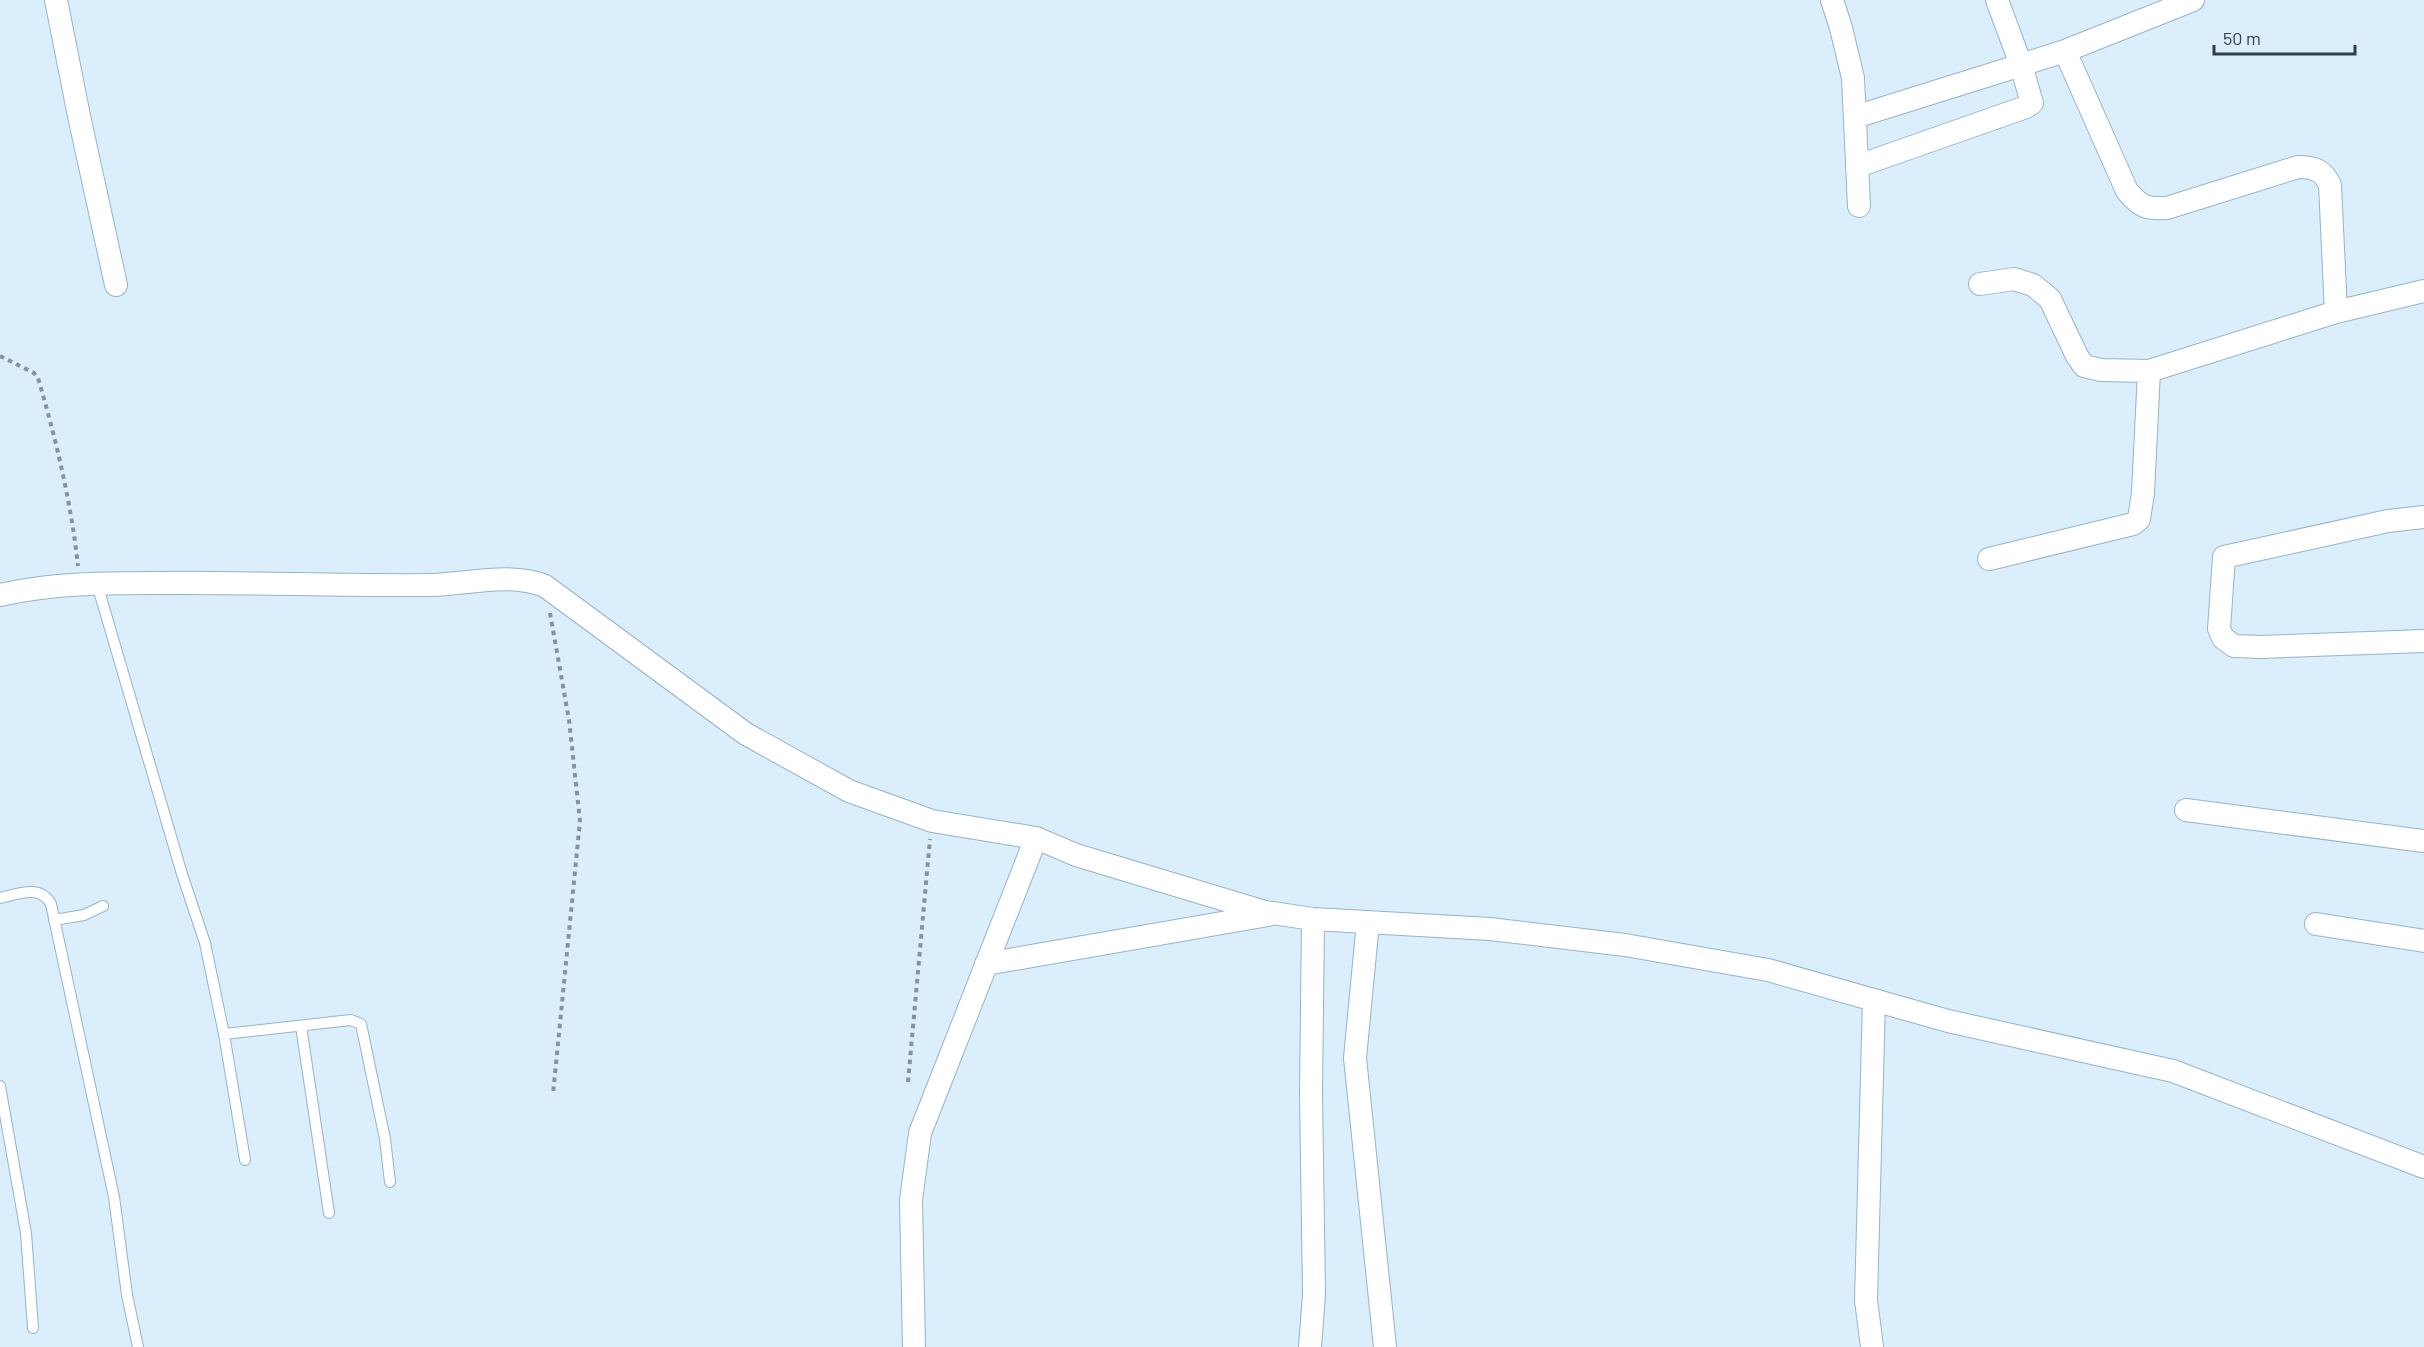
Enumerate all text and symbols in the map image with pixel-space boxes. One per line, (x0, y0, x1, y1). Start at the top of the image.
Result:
scale bar (2214, 18, 2355, 56)
text: 50 m (2223, 27, 2261, 49)

